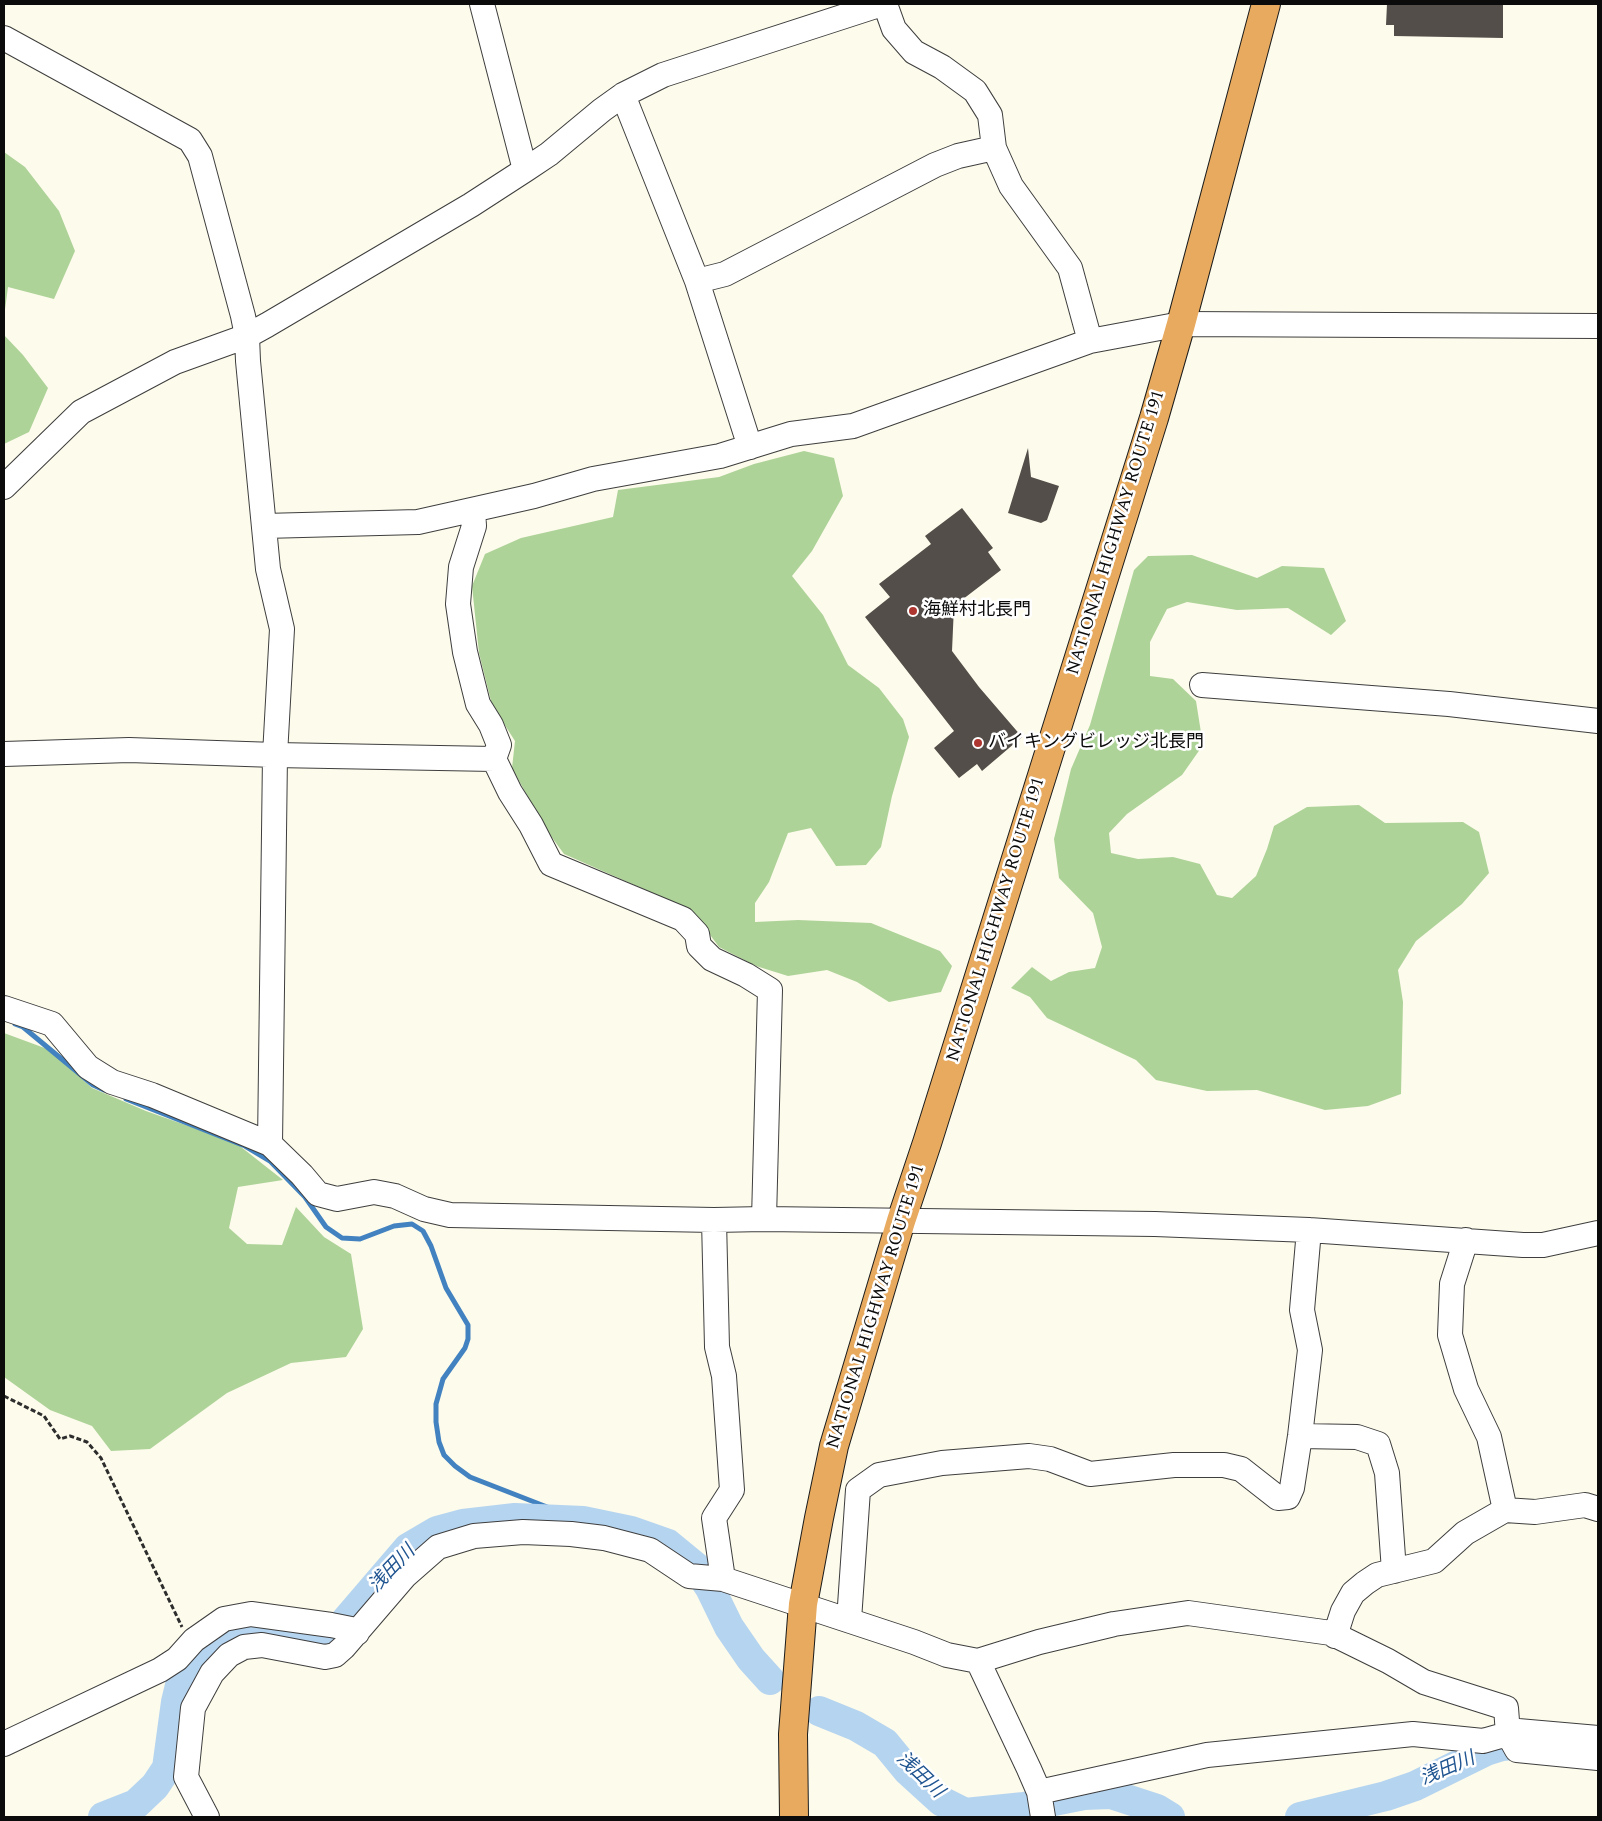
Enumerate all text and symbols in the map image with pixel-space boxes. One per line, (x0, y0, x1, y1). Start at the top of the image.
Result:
street label: NATIONAL HIGHWAY ROUTE 191 (1063, 388, 1171, 678)
place label: 海鮮村北長門 (923, 600, 1031, 622)
marker: 海鮮村北長門 (907, 605, 919, 617)
place label: バイキングビレッジ北長門 (988, 732, 1204, 754)
marker: バイキングビレッジ北長門 (972, 737, 984, 749)
street label: NATIONAL HIGHWAY ROUTE 191 (943, 775, 1051, 1065)
street label: NATIONAL HIGHWAY ROUTE 191 (823, 1162, 931, 1452)
water label: 浅田川 (365, 1542, 421, 1598)
water label: 浅田川 (891, 1748, 947, 1804)
water label: 浅田川 (1417, 1748, 1479, 1792)

